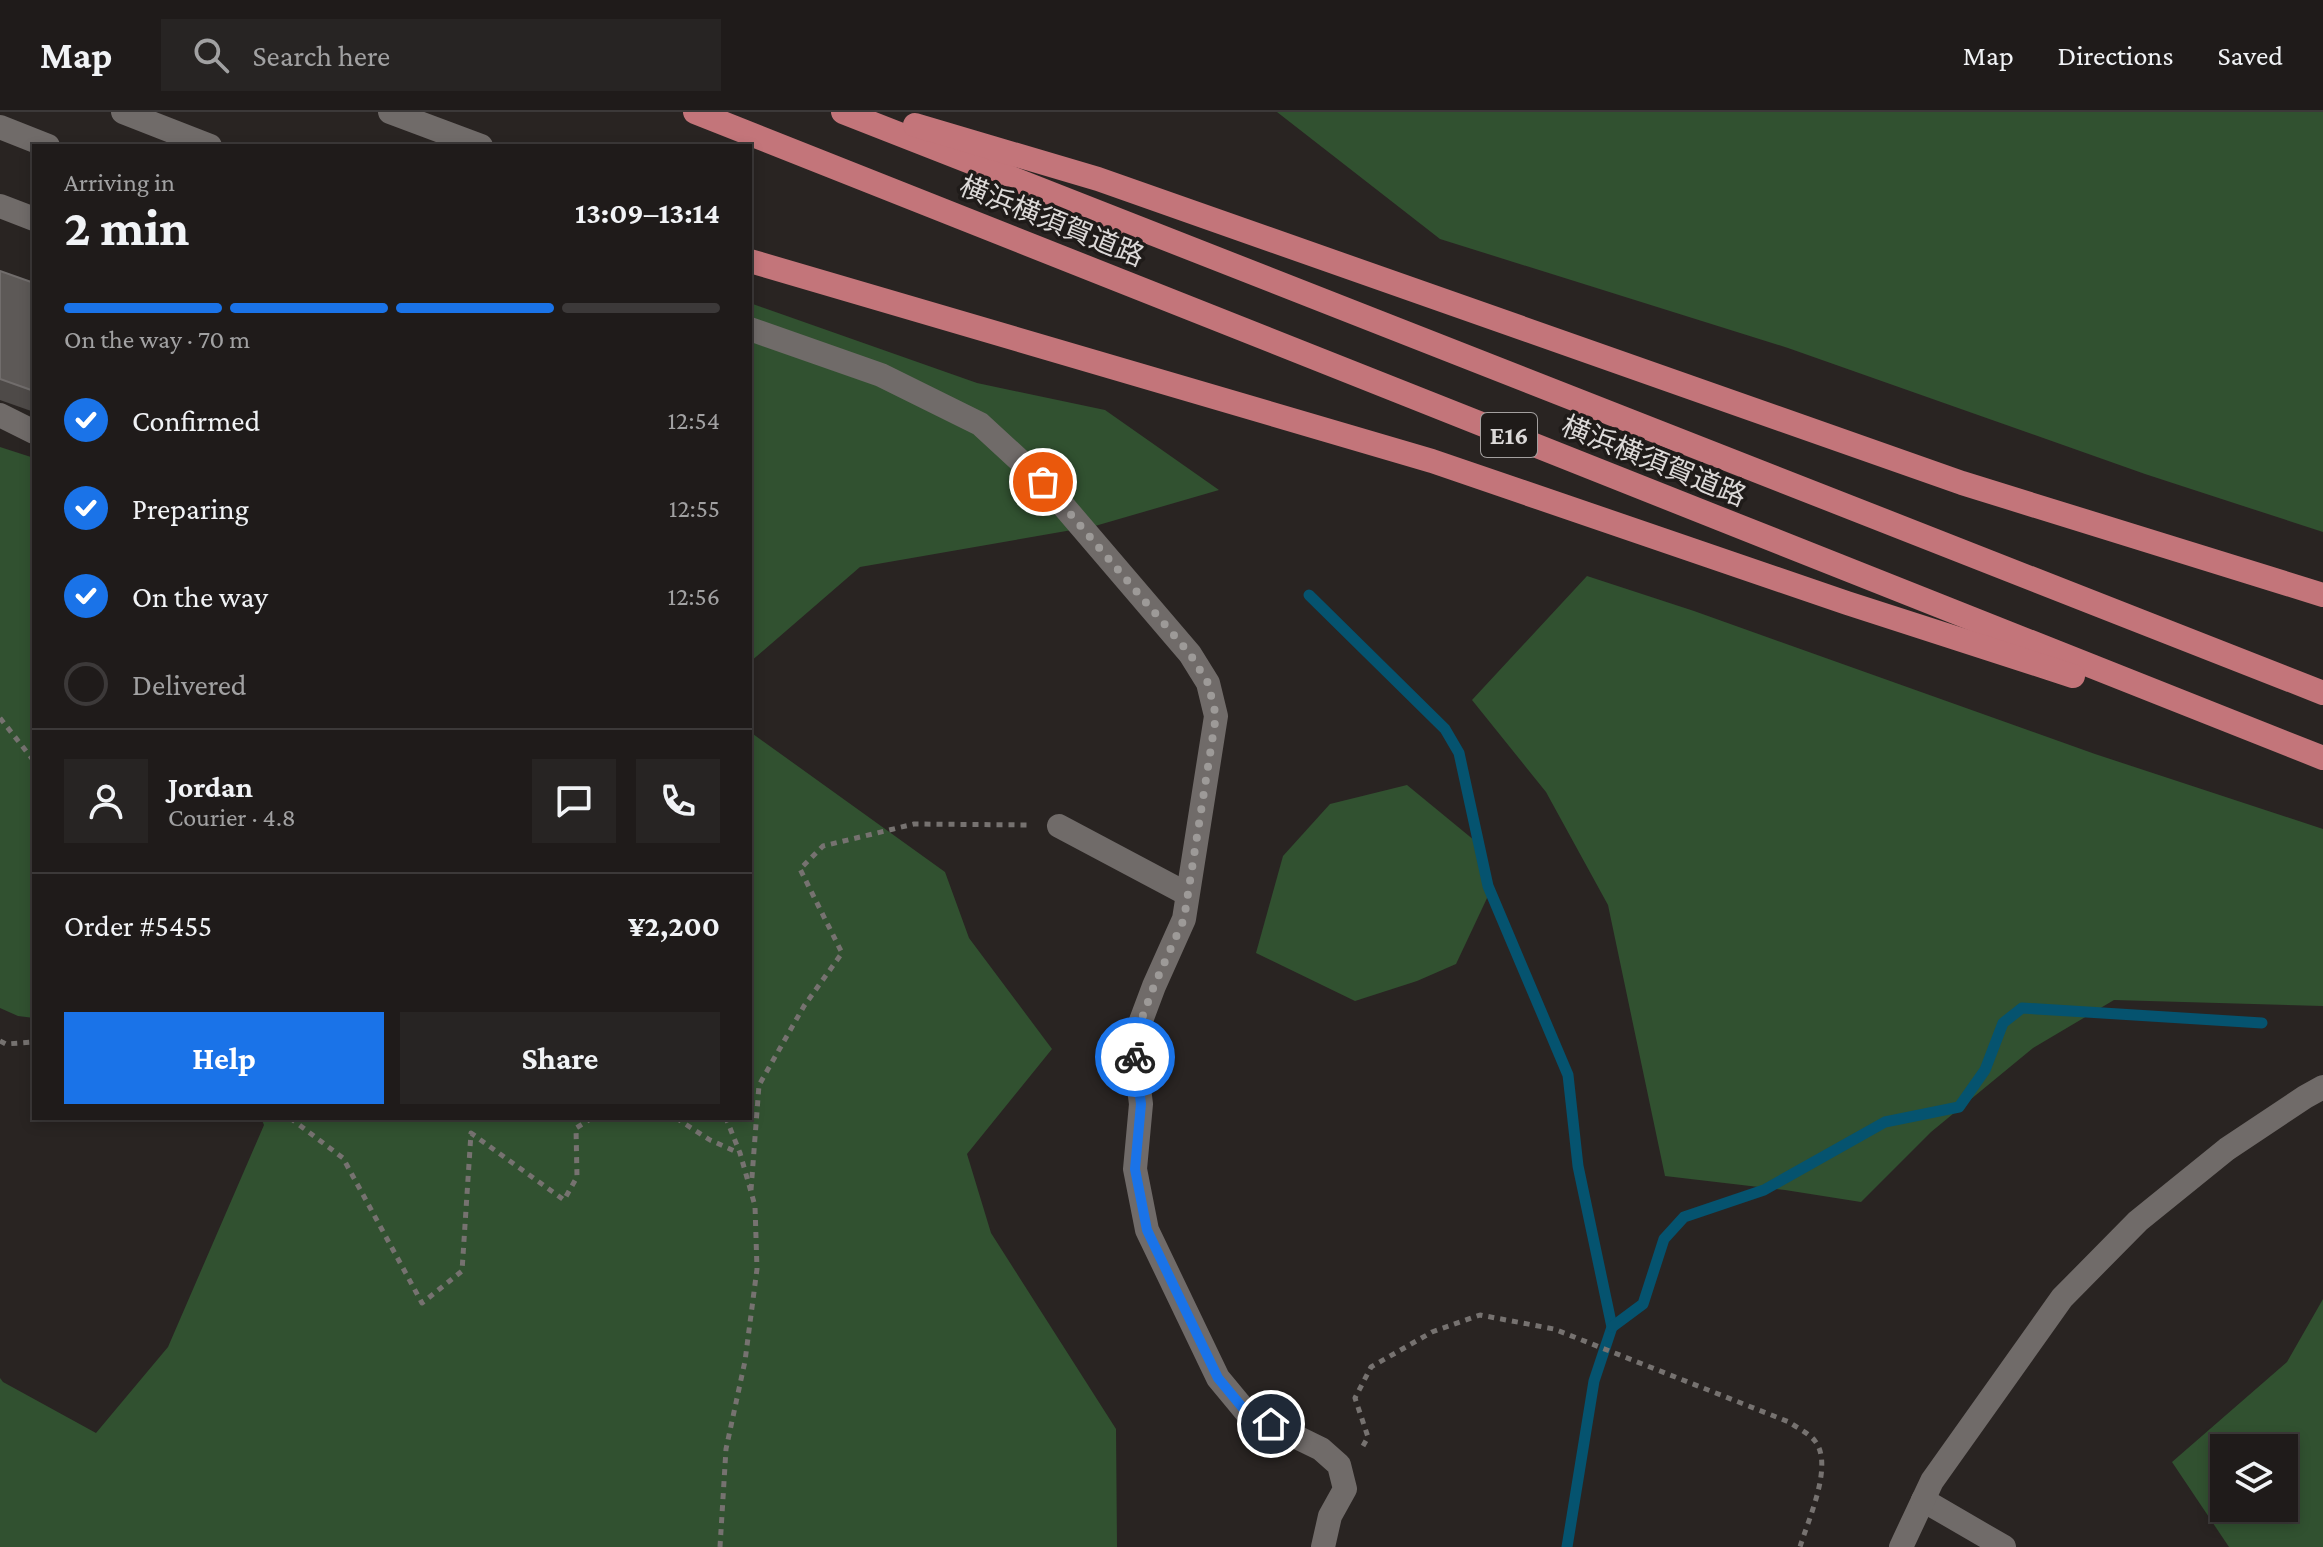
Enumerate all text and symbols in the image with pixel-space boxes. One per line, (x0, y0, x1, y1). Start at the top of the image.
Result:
search box (161, 19, 721, 91)
icon: search (189, 33, 233, 77)
text: Map (40, 34, 113, 76)
text: Search here (253, 39, 390, 72)
text: Map (1963, 40, 2014, 71)
text: Directions (2058, 40, 2173, 71)
text: Saved (2217, 40, 2283, 71)
text: Arriving in (64, 168, 175, 197)
street label: 横浜横須賀道路 (955, 170, 1149, 272)
text: 13:09–13:14 (575, 196, 720, 229)
text: 2 min (64, 198, 189, 256)
text: On the way · 70 m (64, 325, 250, 354)
icon: check (64, 398, 108, 442)
text: Confirmed (132, 404, 260, 437)
text: 12:54 (667, 406, 720, 435)
street label: 横浜横須賀道路 (1557, 410, 1751, 512)
road number: E16 (1481, 413, 1537, 457)
pin (1009, 448, 1077, 516)
icon: bag (1021, 460, 1065, 504)
icon: check (64, 486, 108, 530)
text: Preparing (132, 492, 249, 525)
text: 12:55 (669, 494, 720, 523)
icon: check (64, 574, 108, 618)
text: On the way (132, 580, 268, 613)
text: 12:56 (668, 582, 720, 611)
text: Delivered (132, 668, 247, 701)
button: person (64, 759, 148, 843)
button: chat (532, 759, 616, 843)
button: phone (636, 759, 720, 843)
text: Jordan (168, 770, 253, 803)
text: Courier · 4.8 (168, 803, 296, 832)
text: Order #5455 (64, 909, 212, 942)
text: ¥2,200 (628, 909, 720, 942)
button: Help (64, 1012, 384, 1104)
button: Share (400, 1012, 720, 1104)
courier (1095, 1017, 1175, 1097)
icon: bike (1113, 1035, 1157, 1079)
pin (1237, 1390, 1305, 1458)
icon: home (1249, 1402, 1293, 1446)
map controls (2210, 1434, 2298, 1522)
button: layers (2210, 1434, 2298, 1522)

